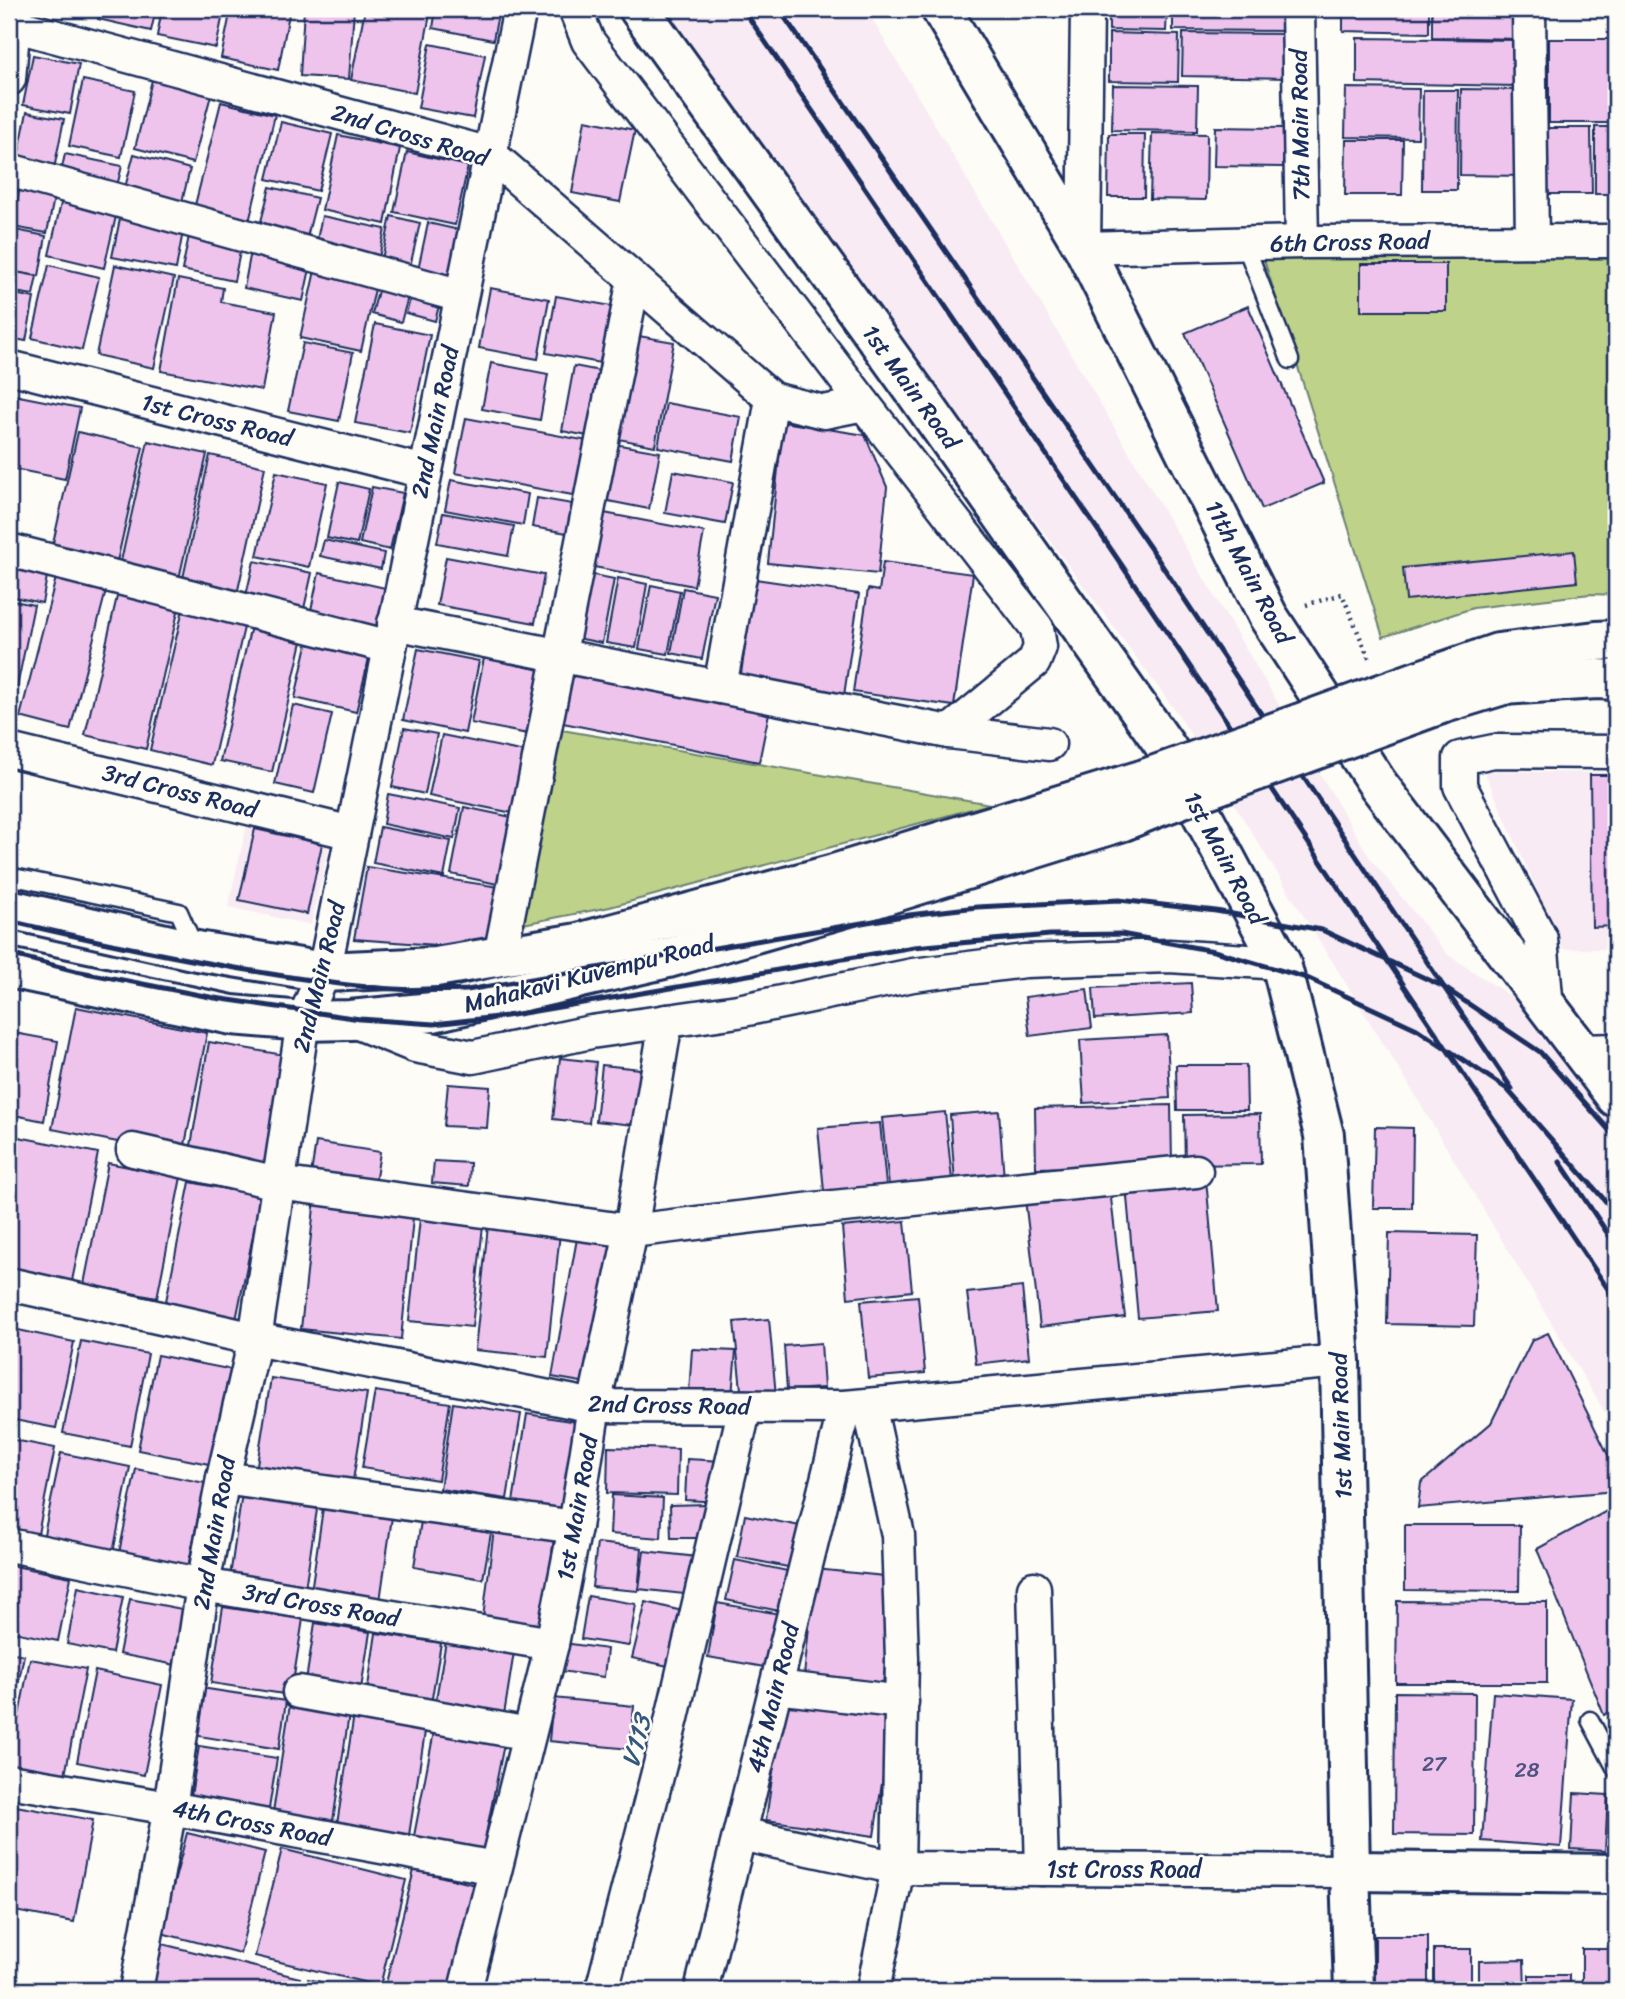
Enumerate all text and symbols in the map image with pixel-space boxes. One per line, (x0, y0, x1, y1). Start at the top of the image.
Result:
street label: 7th Main Road (1278, 46, 1322, 201)
street label: 2nd Cross Road (326, 91, 495, 179)
street label: 6th Cross Road (1270, 220, 1432, 264)
street label: 1st Main Road (851, 315, 972, 461)
street label: 2nd Main Road (398, 340, 472, 502)
street label: 1st Cross Road (137, 381, 299, 459)
street label: 11th Main Road (1193, 492, 1306, 654)
street label: 3rd Cross Road (98, 751, 263, 831)
street label: 1st Main Road (1172, 783, 1279, 935)
street label: 2nd Main Road (280, 895, 359, 1057)
street label: Mahakavi Kuvempu Road (459, 922, 721, 1025)
street label: 1st Main Road (1317, 1350, 1365, 1500)
street label: 2nd Cross Road (587, 1383, 752, 1427)
street label: 1st Main Road (544, 1430, 611, 1584)
street label: 2nd Main Road (180, 1451, 248, 1613)
street label: 3rd Cross Road (239, 1571, 404, 1640)
street label: 4th Main Road (734, 1616, 812, 1777)
water label: V113 (607, 1706, 666, 1772)
house number: 27 (1422, 1745, 1448, 1783)
house number: 28 (1515, 1751, 1540, 1789)
street label: 4th Cross Road (169, 1787, 336, 1859)
street label: 1st Cross Road (1047, 1848, 1203, 1890)

